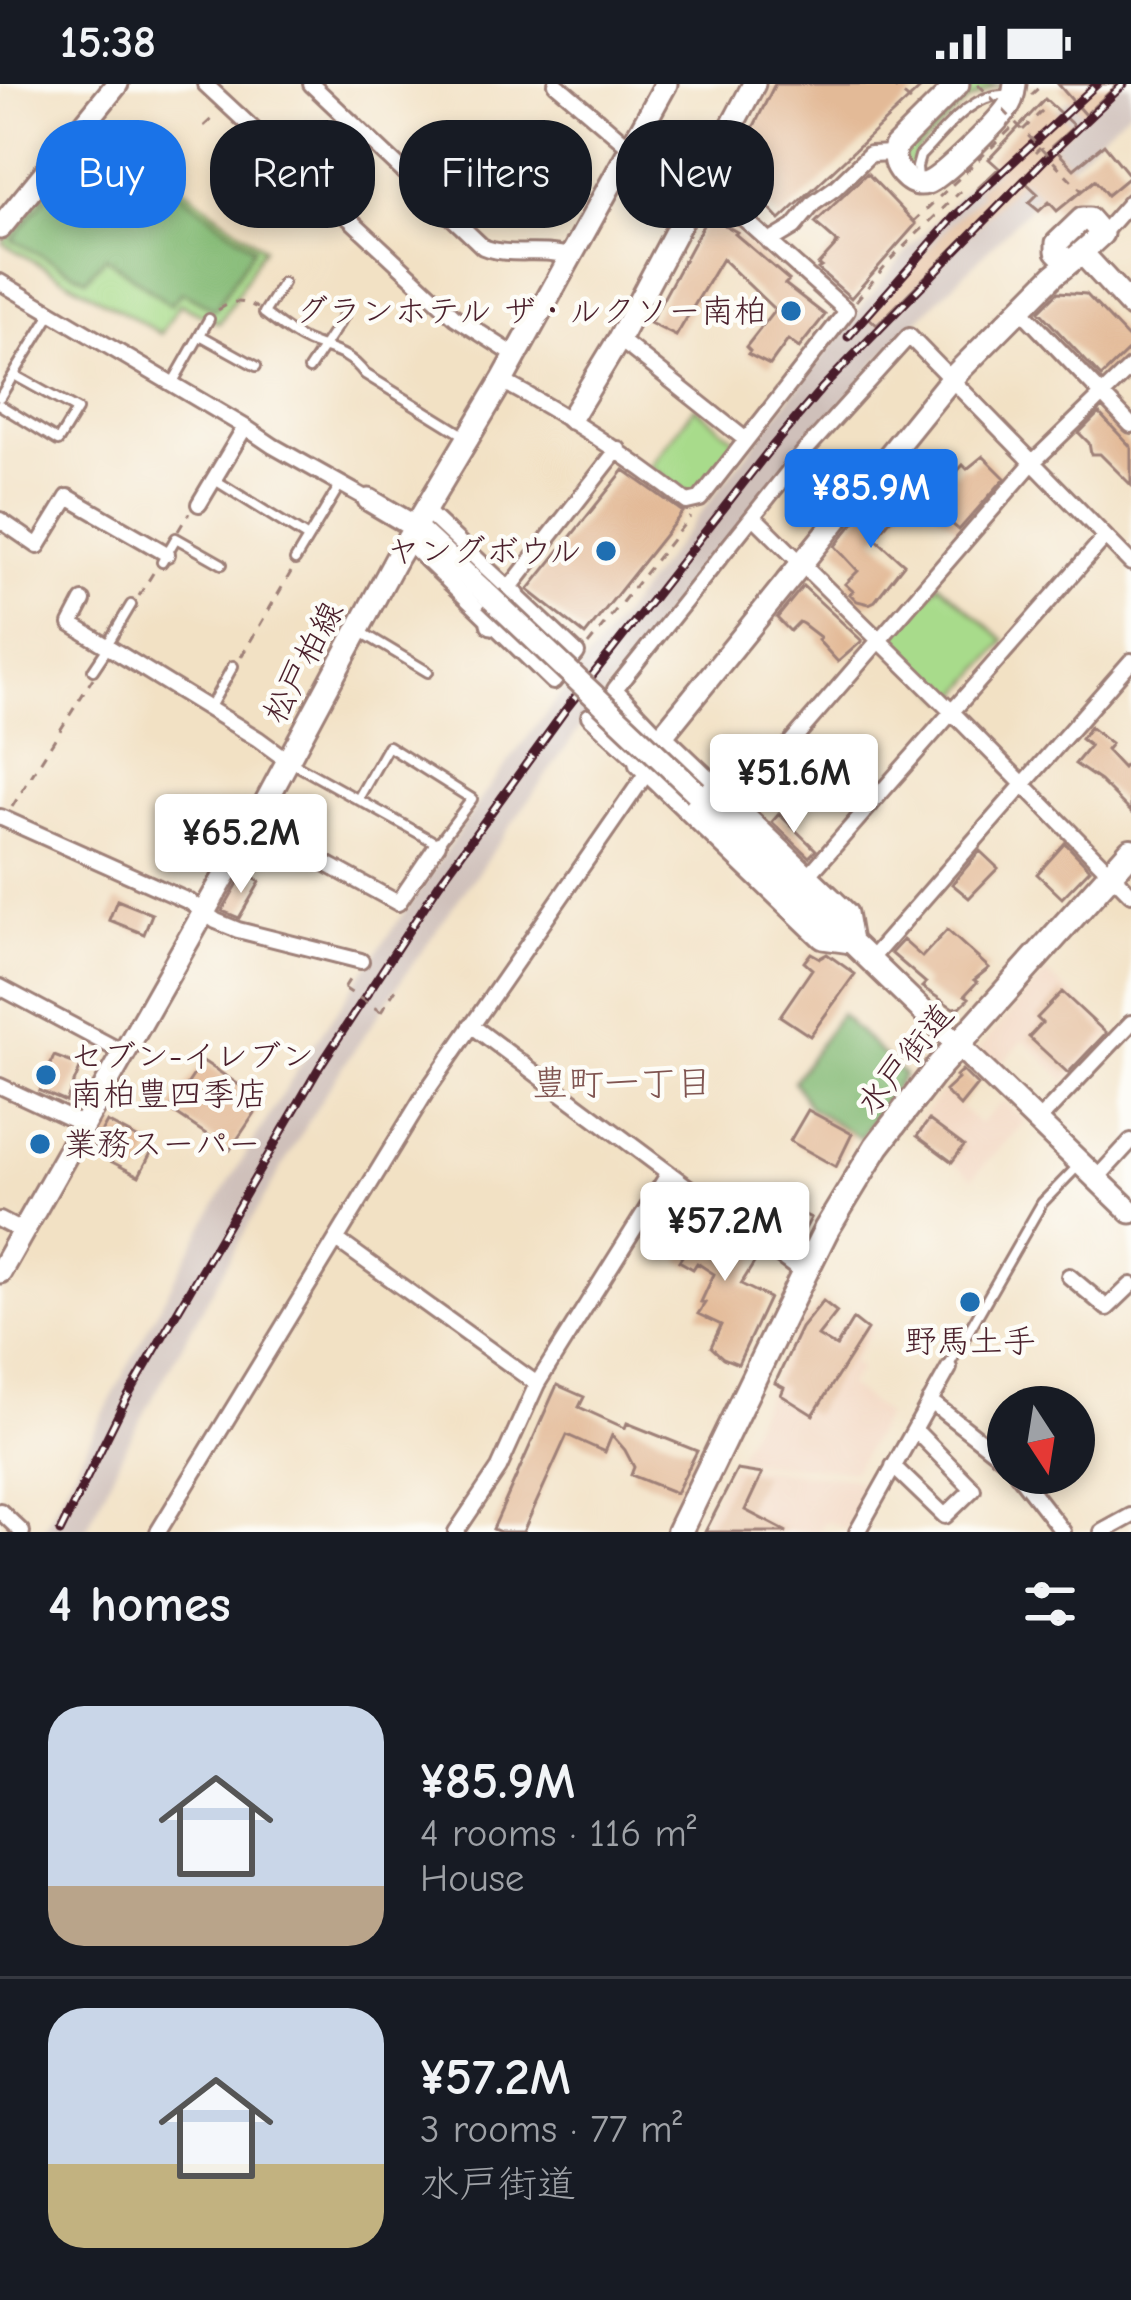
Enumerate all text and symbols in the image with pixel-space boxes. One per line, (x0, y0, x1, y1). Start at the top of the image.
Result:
text: 15:38 (60, 16, 156, 68)
chip: Buy (36, 120, 186, 228)
chip: Rent (210, 120, 375, 228)
chip: Filters (399, 120, 592, 228)
chip: New (616, 120, 774, 228)
place label: グランホテル ザ・ルクソー南柏 (295, 292, 767, 330)
marker: グランホテル ザ・ルクソー南柏 (778, 298, 804, 324)
pin: ¥85.9M (773, 449, 969, 551)
text: ¥85.9M (812, 465, 930, 510)
place label: ヤングボウル (387, 532, 582, 570)
marker: ヤングボウル (593, 538, 619, 564)
street label: 松戸柏線 (255, 595, 351, 729)
pin: ¥51.6M (696, 734, 892, 836)
text: ¥51.6M (737, 750, 851, 795)
pin: ¥65.2M (143, 794, 339, 896)
text: ¥65.2M (182, 810, 300, 855)
street label: 水戸街道 (849, 996, 961, 1122)
place label: セブン-イレブン 南柏豊四季店 (70, 1037, 314, 1113)
marker: セブン-イレブン 南柏豊四季店 (33, 1062, 59, 1088)
district label: 豊町一丁目 (532, 1063, 712, 1104)
place label: 業務スーパー (64, 1125, 261, 1163)
marker: 業務スーパー (27, 1131, 53, 1157)
pin: ¥57.2M (627, 1182, 823, 1284)
text: ¥57.2M (667, 1198, 783, 1243)
marker: 野馬土手 (957, 1289, 983, 1315)
place label: 野馬土手 (904, 1322, 1036, 1360)
north arrow (987, 1386, 1095, 1494)
map controls (987, 1386, 1095, 1494)
icon: filters (1017, 1571, 1083, 1637)
text: 4 homes (48, 1575, 231, 1634)
text: ¥85.9M (420, 1752, 575, 1811)
icon: home (144, 1754, 288, 1898)
text: 4 rooms · 116 m² (420, 1811, 696, 1856)
text: House (420, 1856, 524, 1901)
text: ¥57.2M (420, 2048, 571, 2107)
icon: home (144, 2056, 288, 2200)
text: 3 rooms · 77 m² (420, 2107, 682, 2152)
text: 水戸街道 (420, 2162, 576, 2207)

